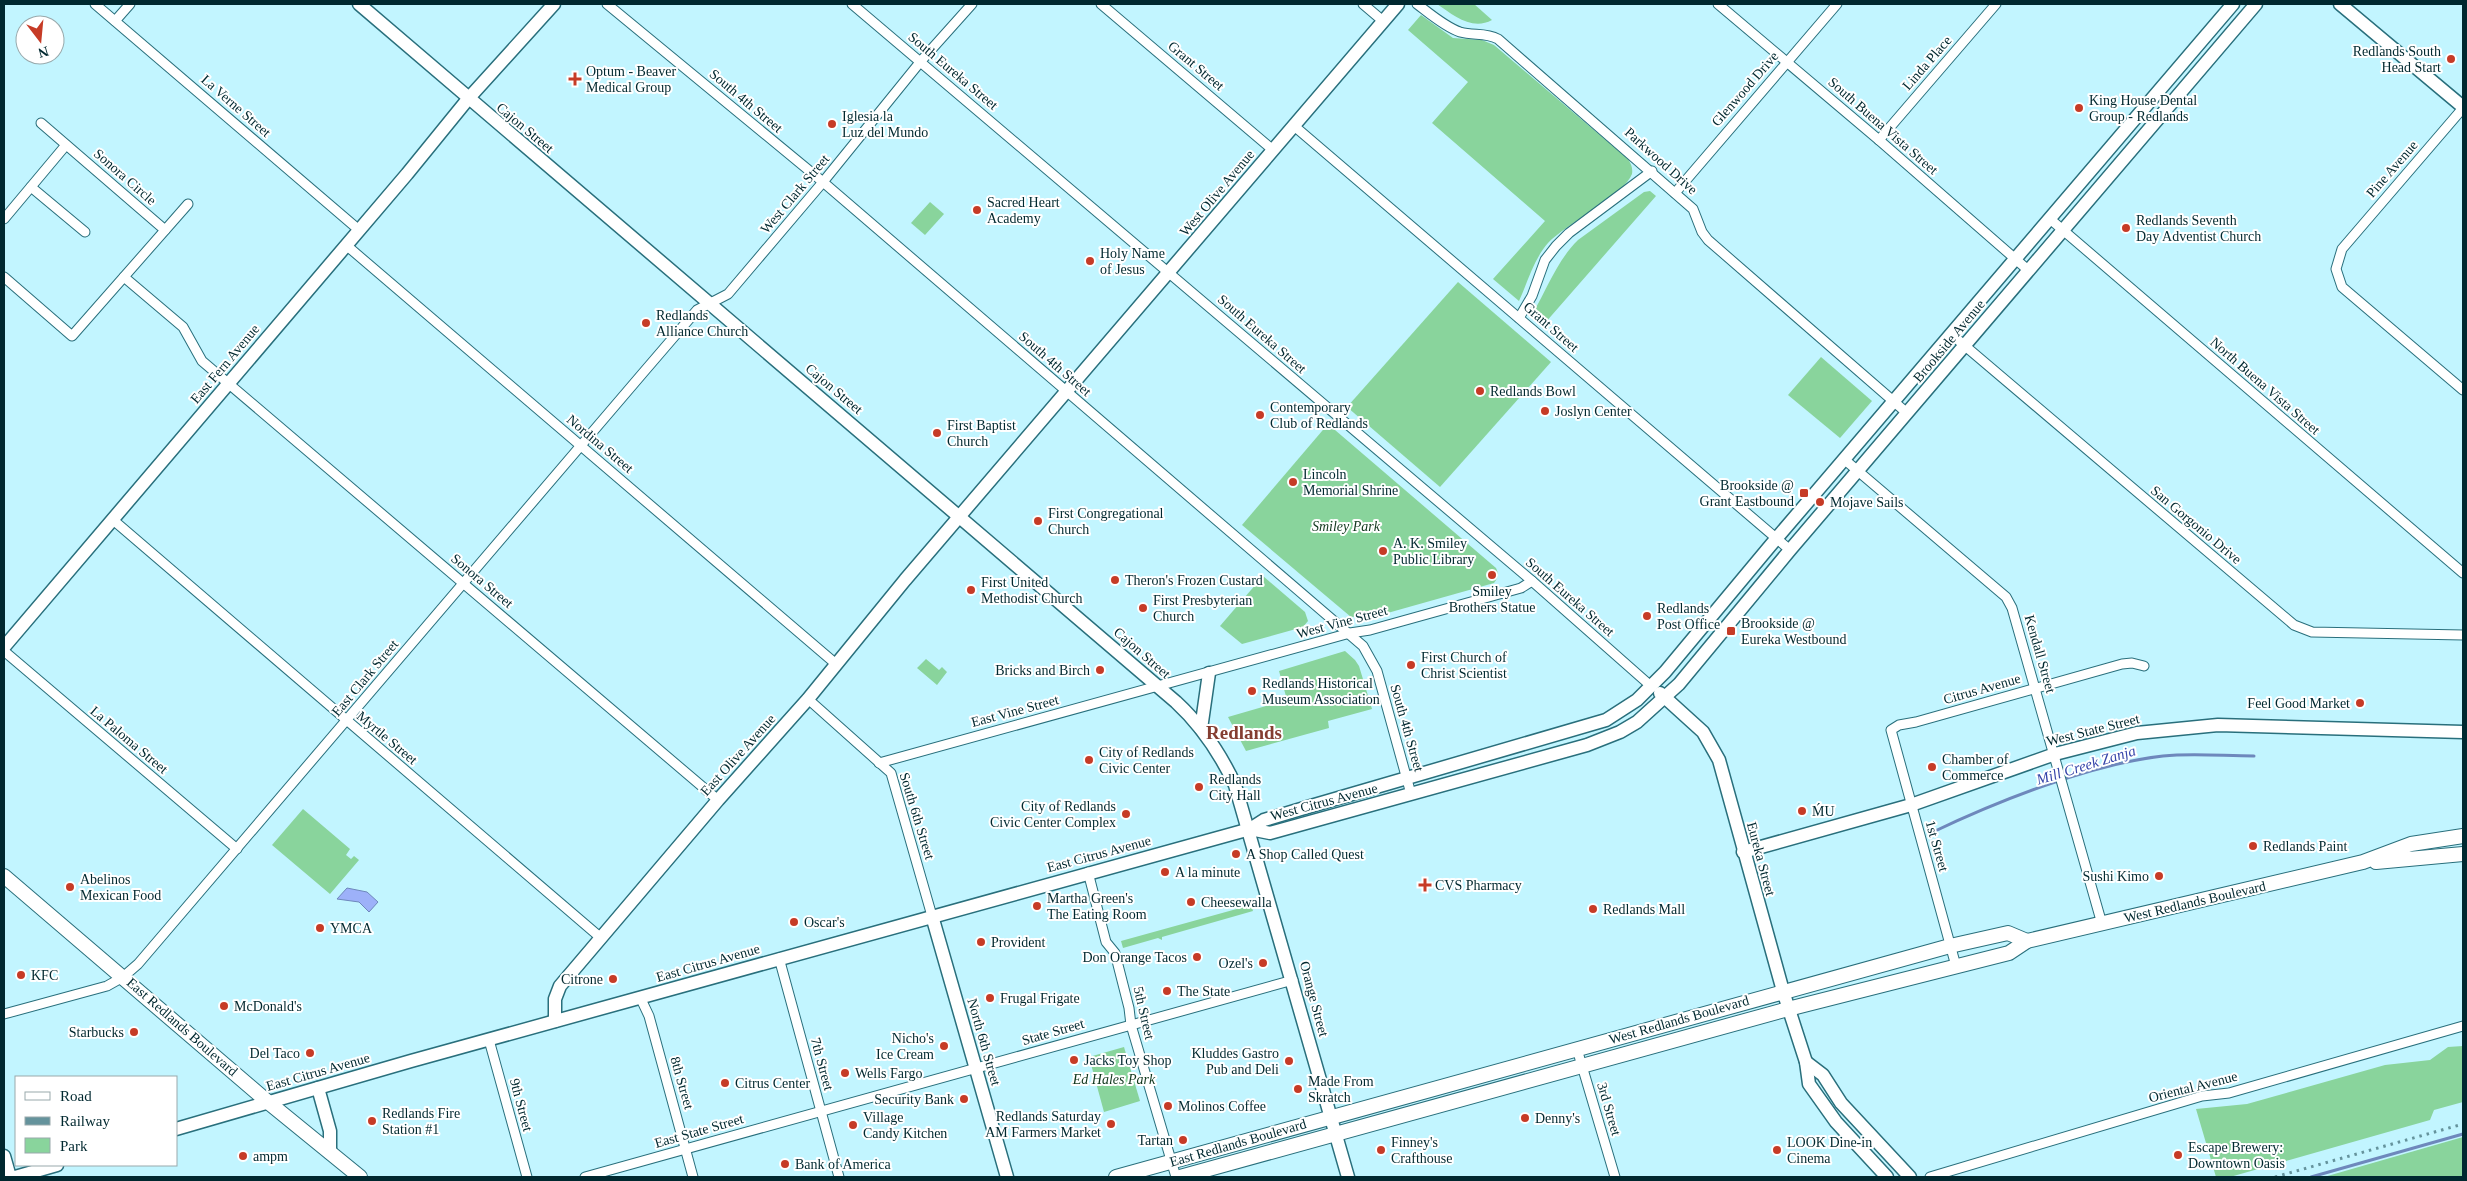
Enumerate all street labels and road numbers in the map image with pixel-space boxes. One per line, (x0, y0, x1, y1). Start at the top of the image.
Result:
street label: South Eureka Street (905, 29, 1001, 113)
street label: Linda Place (1900, 33, 1954, 93)
street label: Grant Street (1165, 38, 1227, 94)
street label: Glenwood Drive (1709, 49, 1781, 129)
street label: South 4th Street (707, 66, 785, 136)
street label: La Verne Street (198, 72, 274, 140)
street label: South Buena Vista Street (1825, 74, 1941, 178)
street label: Cajon Street (494, 100, 557, 156)
street label: Parkwood Drive (1622, 125, 1700, 197)
street label: Pine Avenue (2363, 138, 2421, 200)
street label: Sonora Circle (91, 146, 159, 208)
street label: West Olive Avenue (1177, 147, 1257, 239)
street label: West Clark Street (758, 151, 832, 237)
street label: South Eureka Street (1215, 292, 1309, 376)
street label: Brookside Avenue (1910, 297, 1988, 385)
street label: Grant Street (1520, 299, 1582, 355)
street label: East Fern Avenue (188, 321, 262, 407)
street label: South 4th Street (1016, 329, 1094, 399)
street label: North Buena Vista Street (2207, 334, 2323, 438)
street label: Cajon Street (803, 361, 866, 417)
street label: Nordina Street (564, 412, 636, 476)
street label: San Gorgonio Drive (2148, 483, 2244, 567)
street label: Sonora Street (448, 551, 516, 611)
street label: South Eureka Street (1523, 555, 1617, 639)
street label: West Vine Street (1295, 603, 1389, 641)
street label: Kendall Street (2022, 613, 2058, 695)
street label: Cajon Street (1111, 625, 1173, 682)
street label: East Clark Street (329, 637, 401, 719)
street label: Citrus Avenue (1942, 671, 2022, 707)
street label: South 4th Street (1387, 683, 1427, 774)
street label: East Vine Street (970, 692, 1060, 730)
street label: La Paloma Street (87, 703, 171, 777)
street label: Myrtle Street (354, 708, 420, 768)
street label: East Olive Avenue (698, 711, 778, 799)
street label: West State Street (2045, 711, 2141, 749)
street label: South 6th Street (897, 771, 937, 861)
street label: West Citrus Avenue (1269, 780, 1379, 824)
street label: 1st Street (1923, 819, 1951, 873)
street label: Eureka Street (1744, 820, 1778, 898)
street label: East Citrus Avenue (1045, 833, 1153, 875)
street label: West Redlands Boulevard (2123, 878, 2267, 926)
street label: East Citrus Avenue (654, 941, 762, 985)
street label: Orange Street (1297, 960, 1331, 1038)
street label: East Redlands Boulevard (124, 975, 240, 1079)
street label: 5th Street (1131, 985, 1157, 1041)
street label: West Redlands Boulevard (1607, 993, 1751, 1047)
street label: North 6th Street (964, 997, 1004, 1088)
street label: State Street (1020, 1016, 1086, 1048)
street label: 7th Street (808, 1036, 836, 1092)
street label: East Citrus Avenue (264, 1050, 372, 1094)
street label: 8th Street (667, 1055, 697, 1111)
street label: Oriental Avenue (2147, 1069, 2239, 1105)
street label: 9th Street (507, 1077, 535, 1133)
street label: 3rd Street (1594, 1081, 1624, 1138)
street label: East State Street (653, 1111, 745, 1151)
street label: East Redlands Boulevard (1168, 1116, 1308, 1170)

